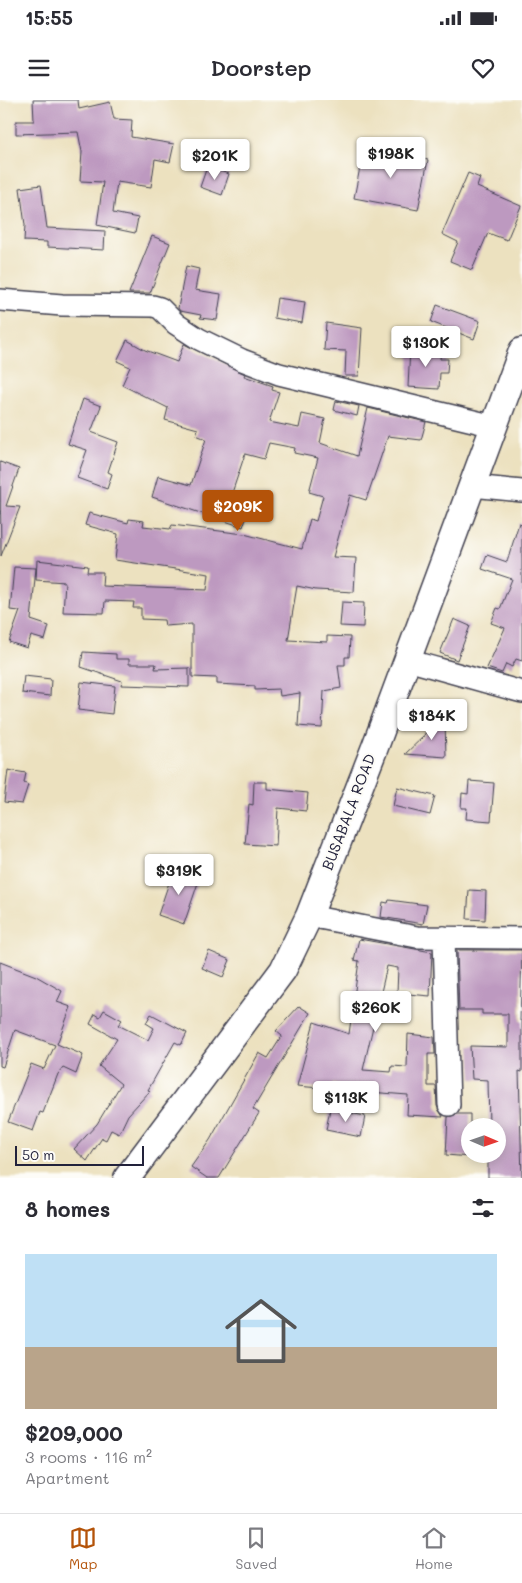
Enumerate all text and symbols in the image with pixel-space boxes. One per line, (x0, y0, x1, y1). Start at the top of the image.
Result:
text: 15:55 (25, 5, 73, 30)
text: Doorstep (210, 53, 312, 82)
icon: menu (25, 54, 53, 82)
icon: heart (469, 54, 497, 82)
pin: $198K (356, 136, 426, 179)
pin: $201K (180, 138, 250, 181)
text: $198K (367, 142, 415, 163)
text: $201K (192, 144, 238, 165)
pin: $130K (391, 326, 461, 368)
text: $130K (402, 331, 450, 352)
pin: $209K (203, 490, 273, 532)
text: $209K (213, 495, 263, 516)
pin: $184K (397, 698, 467, 741)
text: $184K (408, 704, 456, 725)
street label: BUSABALA ROAD (317, 751, 379, 873)
pin: $319K (144, 854, 214, 896)
text: $319K (156, 859, 202, 880)
pin: $260K (341, 990, 411, 1033)
text: $260K (351, 996, 401, 1017)
pin: $113K (311, 1080, 381, 1123)
text: $113K (324, 1086, 368, 1107)
north arrow (461, 1118, 506, 1162)
map controls (461, 1118, 506, 1163)
scale bar (15, 1143, 144, 1166)
text: 50 m (22, 1145, 54, 1164)
icon: filters (469, 1194, 497, 1222)
text: 8 homes (25, 1195, 110, 1222)
icon: home (216, 1286, 306, 1376)
text: $209,000 (25, 1419, 123, 1446)
text: 3 rooms · 116 m² (25, 1446, 152, 1467)
text: Apartment (25, 1467, 110, 1488)
tab: Map (69, 1524, 97, 1573)
tab: Saved (235, 1524, 277, 1573)
tab: Home (415, 1524, 453, 1573)

